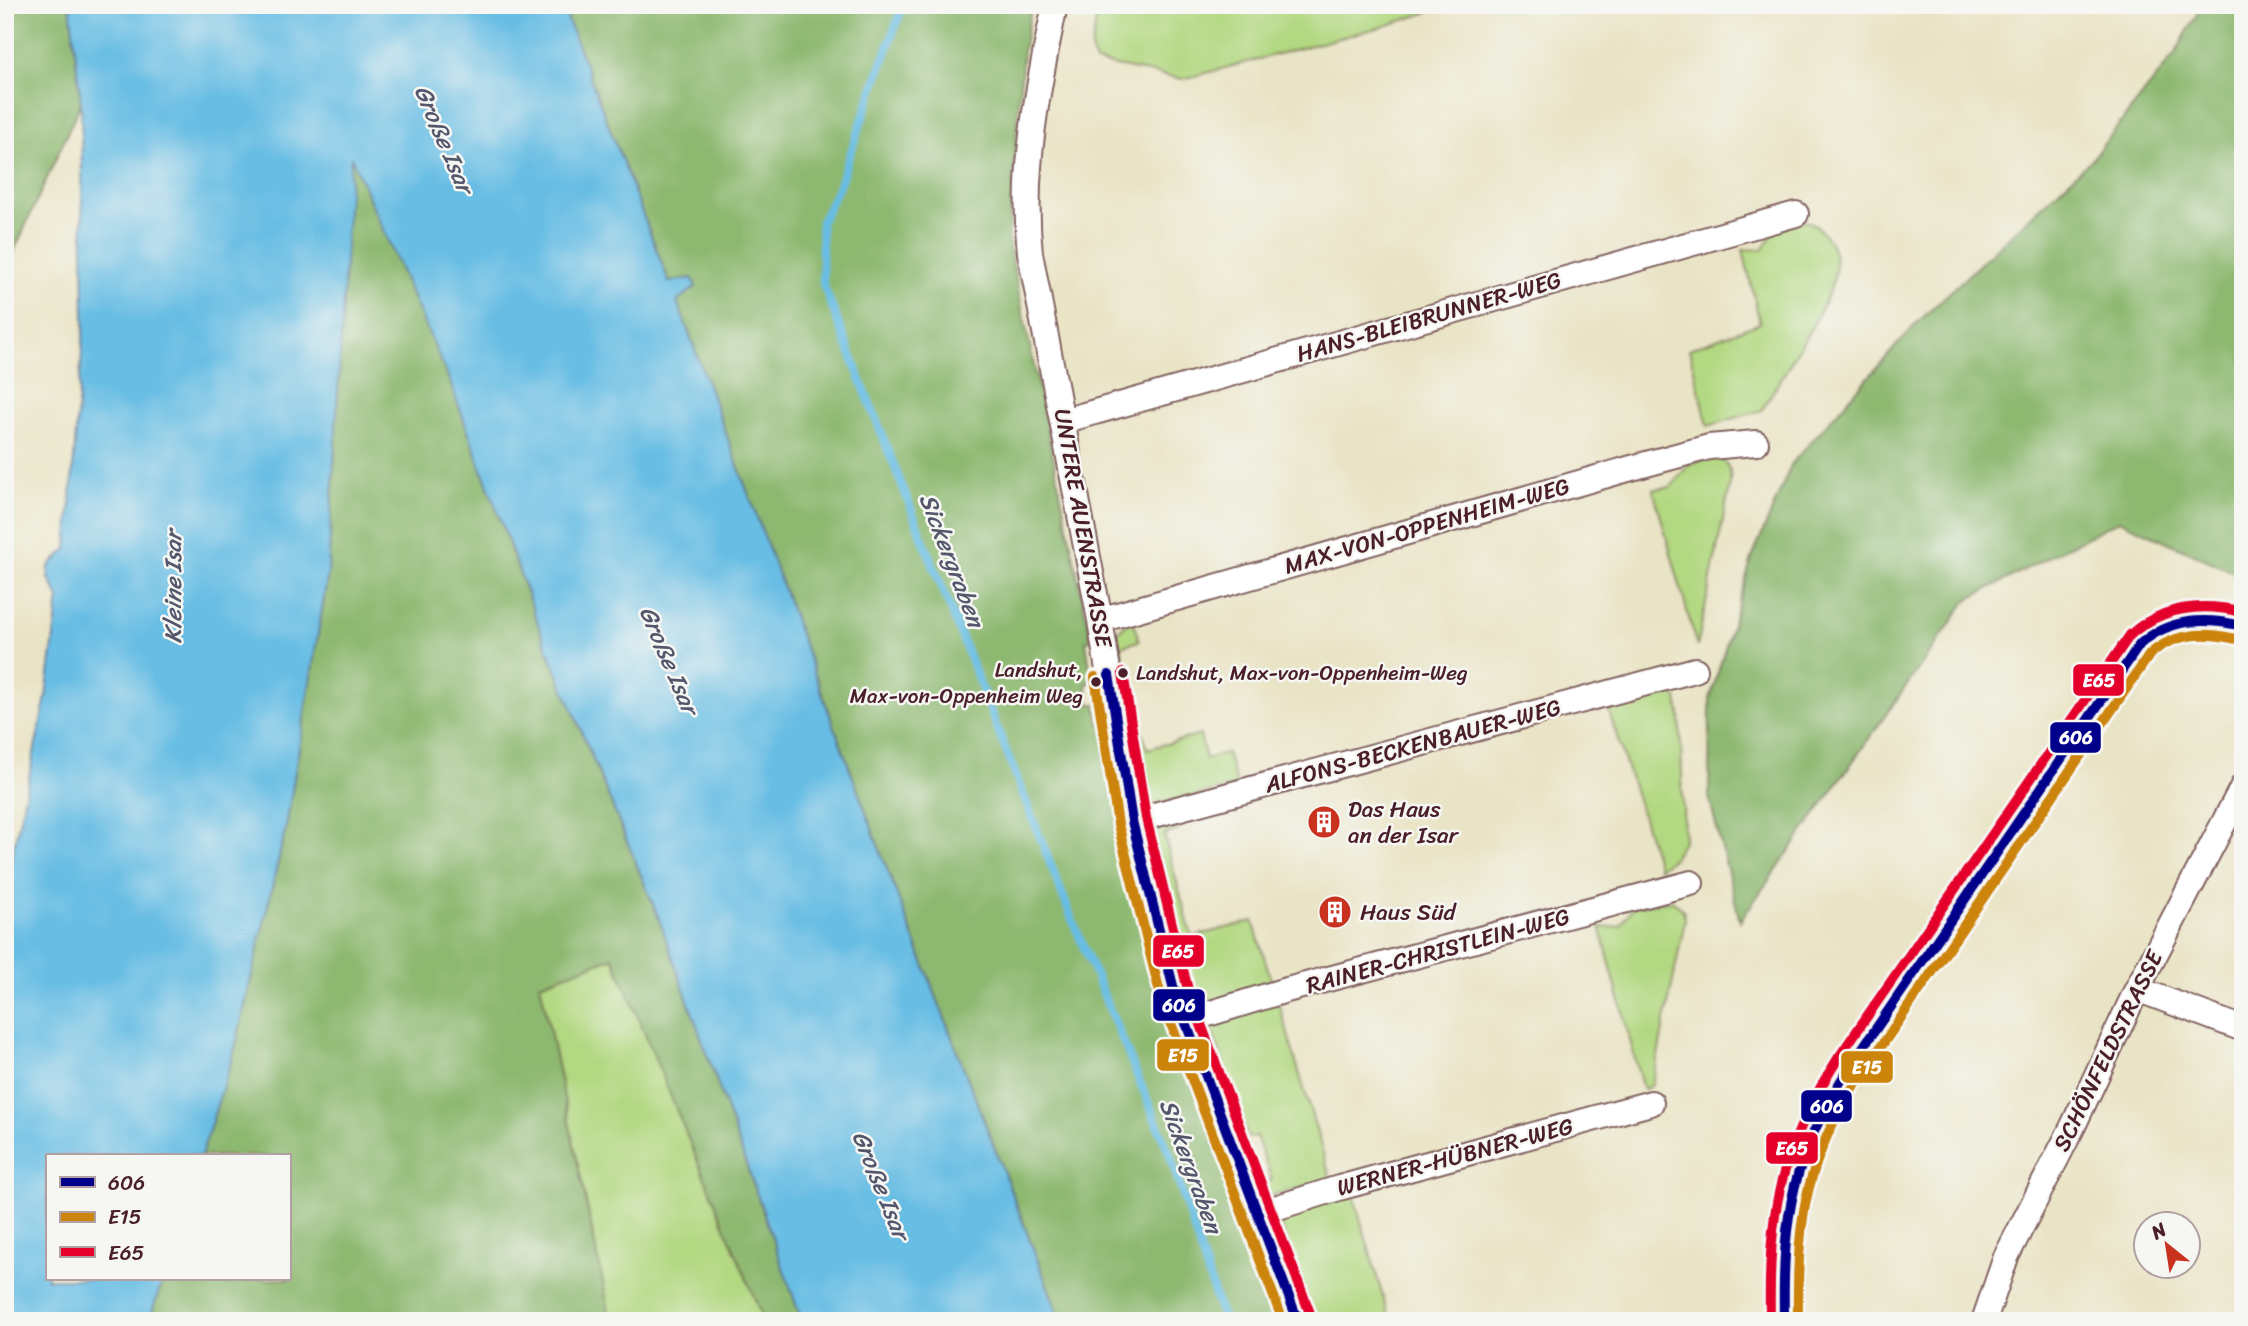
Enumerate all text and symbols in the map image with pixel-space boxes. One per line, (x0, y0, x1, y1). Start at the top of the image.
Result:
water label: Große Isar (402, 78, 487, 204)
street label: HANS-BLEIBRUNNER-WEG (1292, 259, 1566, 375)
street label: UNTERE AUENSTRASSE (1042, 405, 1124, 652)
street label: MAX-VON-OPPENHEIM-WEG (1279, 466, 1575, 586)
water label: Sickergraben (907, 487, 998, 636)
water label: Kleine Isar (152, 527, 194, 643)
water label: Große Isar (627, 599, 712, 725)
place label: Landshut, Max-von-Oppenheim Weg (850, 651, 1083, 715)
place label: Landshut, Max-von-Oppenheim-Weg (1136, 654, 1468, 692)
line badge: E65 (2072, 663, 2125, 697)
text: E65 (2083, 664, 2116, 697)
marker: Landshut, Max-von-Oppenheim-Weg (1116, 666, 1130, 680)
marker: Landshut, Max-von-Oppenheim Weg (1089, 675, 1103, 689)
street label: ALFONS-BECKENBAUER-WEG (1259, 687, 1566, 806)
line badge: 606 (2049, 721, 2102, 754)
text: 606 (2058, 721, 2093, 754)
place label: Das Haus an der Isar (1348, 789, 1460, 856)
building icon: Das Haus an der Isar (1305, 803, 1343, 841)
place label: Haus Süd (1360, 892, 1457, 933)
building icon: Haus Süd (1316, 893, 1354, 931)
street label: RAINER-CHRISTLEIN-WEG (1301, 896, 1575, 1006)
line badge: E65 (1152, 934, 1205, 968)
text: E65 (1162, 935, 1195, 968)
street label: SCHÖNFELDSTRASSE (2041, 942, 2175, 1159)
line badge: 606 (1152, 988, 1206, 1022)
text: 606 (1161, 989, 1196, 1022)
line badge: E15 (1156, 1038, 1210, 1072)
text: E15 (1168, 1039, 1199, 1072)
line badge: E15 (1840, 1050, 1894, 1084)
text: E15 (1852, 1051, 1883, 1084)
line badge: 606 (1800, 1089, 1853, 1123)
text: 606 (1809, 1090, 1844, 1123)
water label: Sickergraben (1147, 1093, 1236, 1242)
street label: WERNER-HÜBNER-WEG (1332, 1106, 1578, 1208)
water label: Große Isar (840, 1124, 923, 1250)
line badge: E65 (1765, 1131, 1819, 1165)
text: E65 (1776, 1132, 1809, 1165)
legend (46, 1154, 290, 1280)
text: 606 (108, 1164, 145, 1202)
text: E15 (108, 1198, 142, 1236)
north arrow (2132, 1210, 2202, 1280)
text: N (2144, 1213, 2173, 1249)
text: E65 (108, 1234, 145, 1272)

